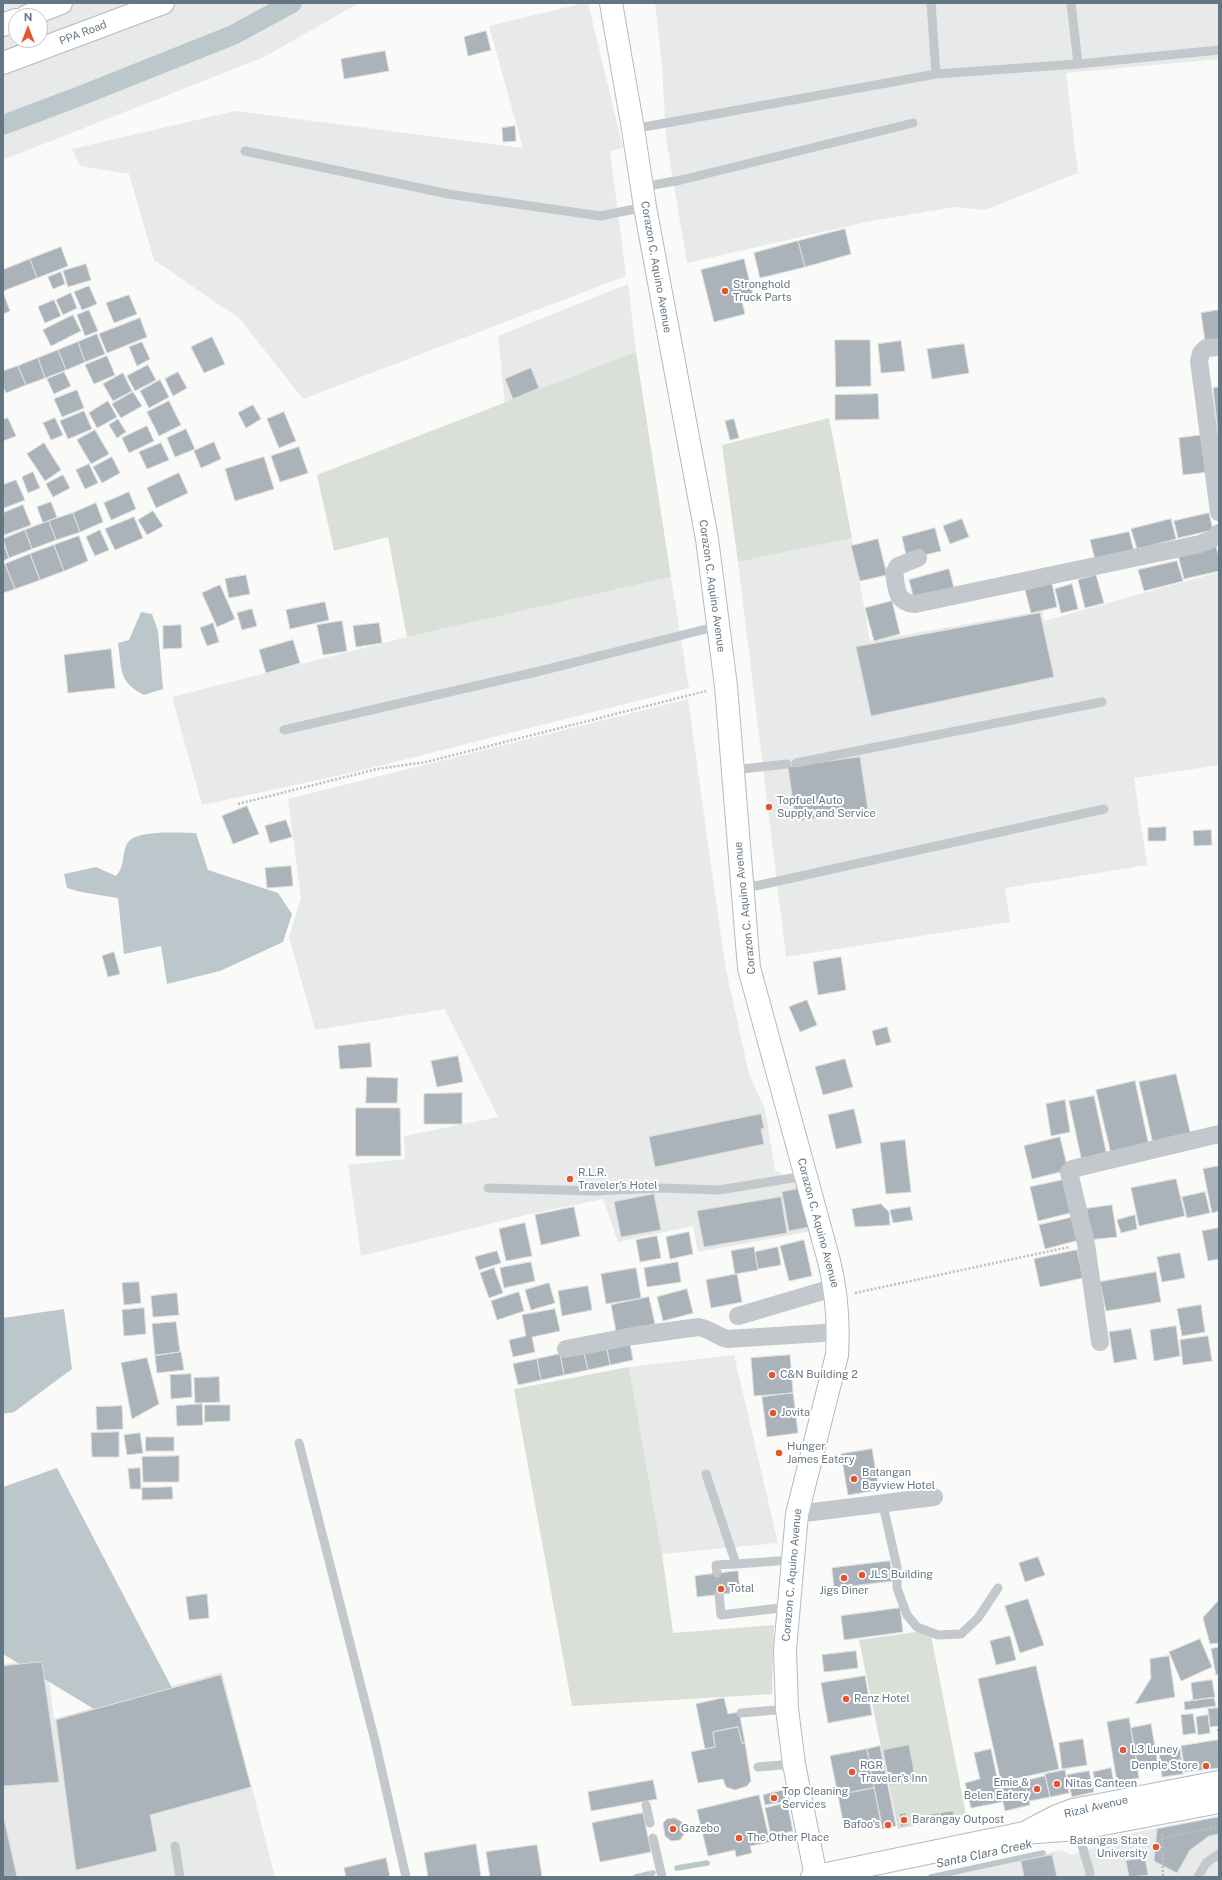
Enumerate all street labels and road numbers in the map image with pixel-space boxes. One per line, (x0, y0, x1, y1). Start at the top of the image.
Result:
street label: PPA Road (57, 18, 109, 48)
street label: Corazon C. Aquino Avenue (638, 200, 674, 334)
street label: Corazon C. Aquino Avenue (696, 519, 728, 653)
street label: Corazon C. Aquino Avenue (731, 841, 759, 975)
street label: Corazon C. Aquino Avenue (794, 1157, 842, 1289)
street label: Corazon C. Aquino Avenue (780, 1508, 804, 1642)
street label: Rizal Avenue (1063, 1793, 1129, 1821)

